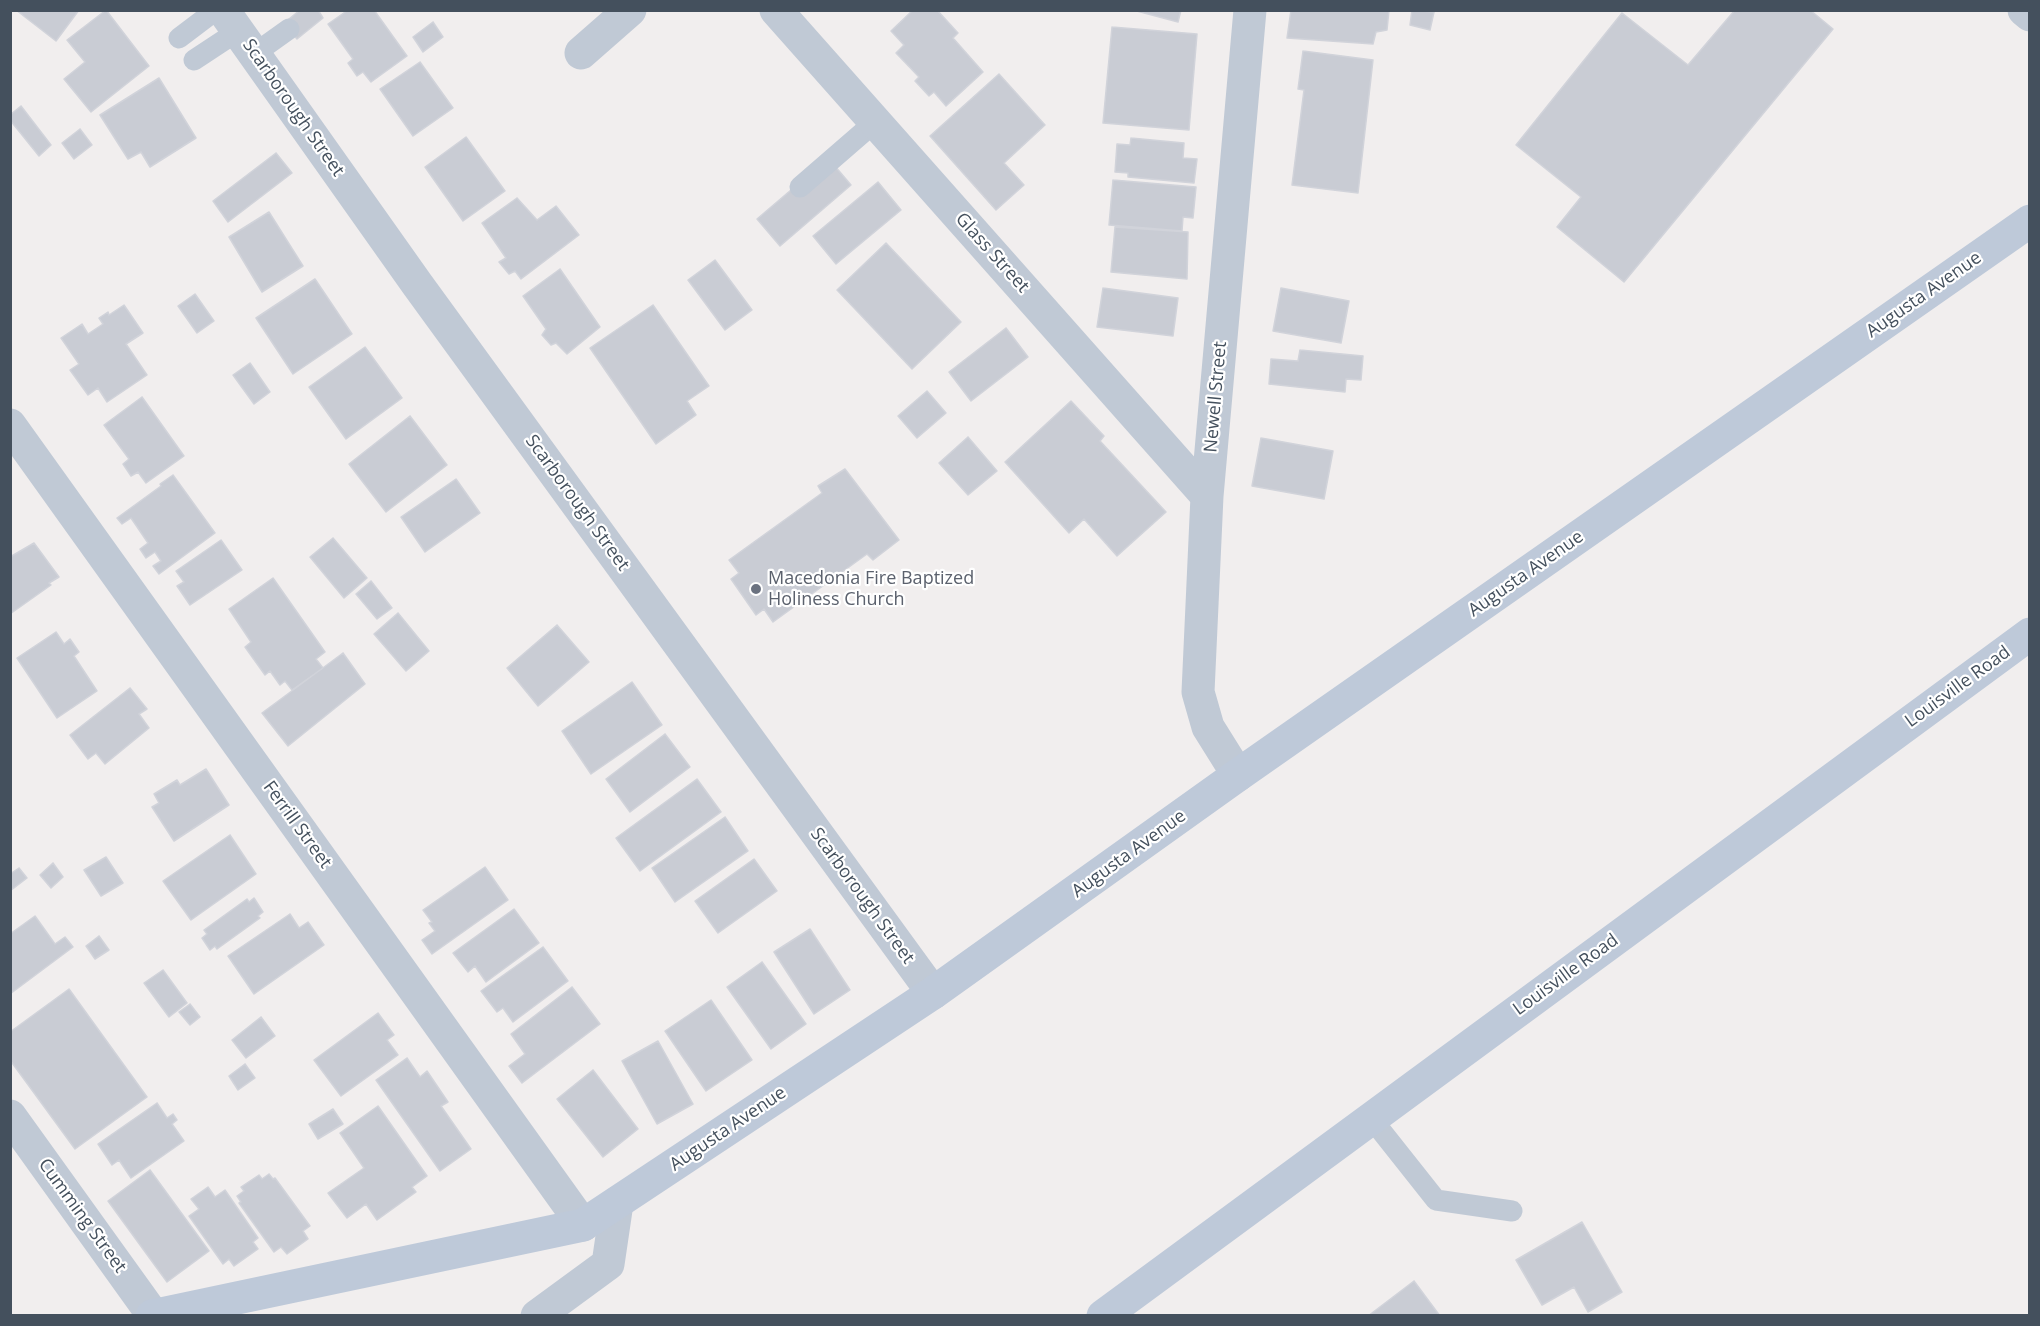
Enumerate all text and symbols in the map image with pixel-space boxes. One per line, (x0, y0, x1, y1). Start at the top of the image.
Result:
street label: Scarborough Street (237, 35, 349, 181)
street label: Glass Street (951, 209, 1033, 297)
street label: Augusta Avenue (1862, 247, 1986, 343)
street label: Newell Street (1200, 340, 1232, 454)
street label: Scarborough Street (520, 431, 634, 575)
street label: Augusta Avenue (1464, 526, 1588, 622)
place label: Macedonia Fire Baptized Holiness Church (768, 568, 974, 610)
marker: Macedonia Fire Baptized Holiness Church (749, 582, 763, 596)
street label: Louisville Road (1901, 642, 2015, 732)
street label: Ferrill Street (258, 777, 336, 873)
street label: Augusta Avenue (1068, 805, 1190, 903)
street label: Scarborough Street (805, 824, 919, 968)
street label: Louisville Road (1509, 930, 1623, 1020)
street label: Augusta Avenue (666, 1082, 790, 1176)
street label: Cumming Street (33, 1155, 131, 1277)

